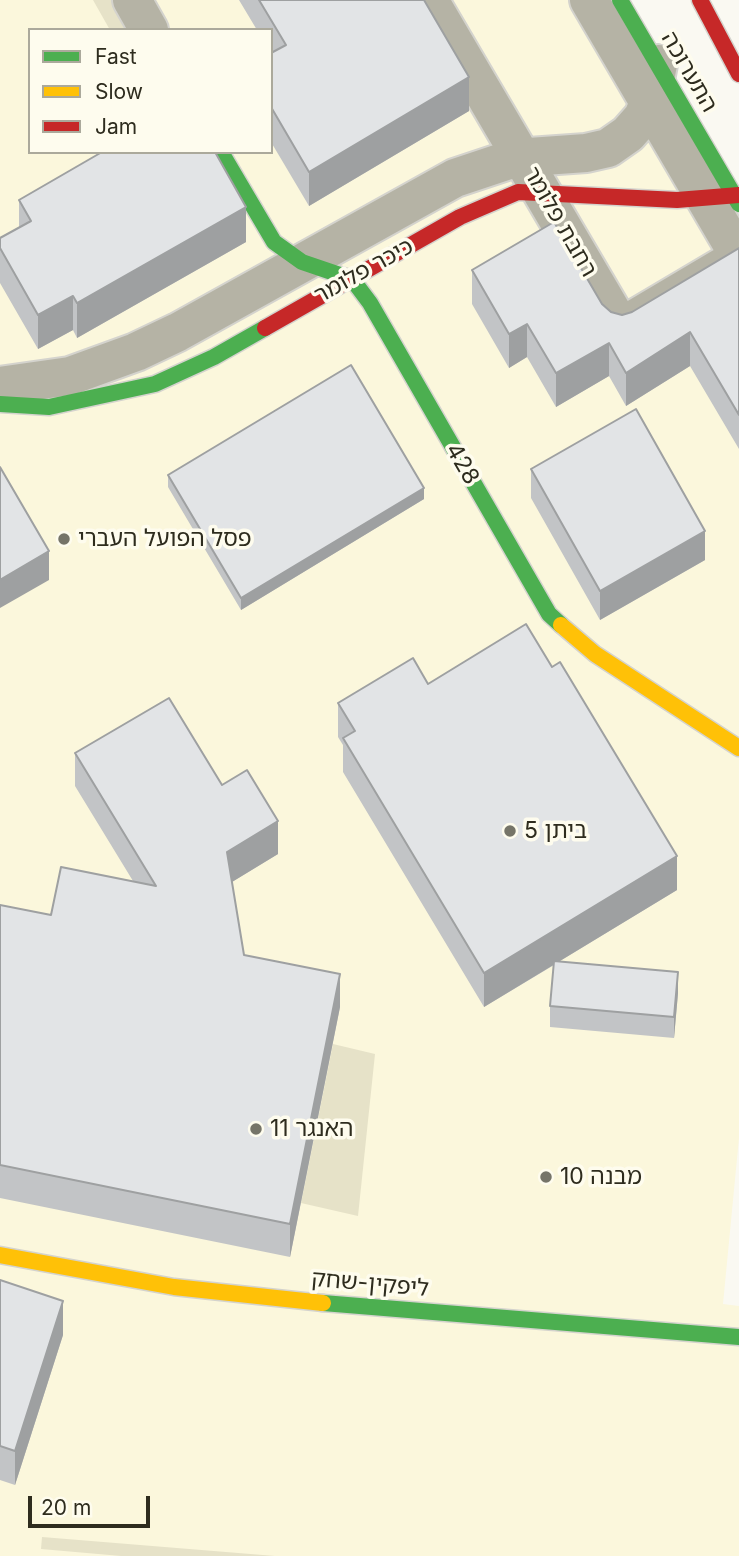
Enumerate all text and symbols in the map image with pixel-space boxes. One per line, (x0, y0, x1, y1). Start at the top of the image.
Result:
street label: התערוכה (655, 27, 723, 117)
legend (28, 28, 273, 154)
text: Fast (95, 44, 137, 69)
text: Slow (95, 79, 143, 104)
text: Jam (95, 114, 137, 139)
street label: רחבת פלומר (517, 162, 603, 282)
street label: כיכר פלומר (310, 233, 418, 309)
street label: 428 (439, 438, 485, 490)
place label: פסל הפועל העברי (78, 525, 252, 553)
marker: פסל הפועל העברי (56, 531, 72, 547)
place label: ביתן 5 (524, 817, 587, 845)
marker: ביתן 5 (502, 823, 518, 839)
place label: האנגר 11 (270, 1115, 353, 1143)
marker: האנגר 11 (248, 1121, 264, 1137)
place label: מבנה 10 (560, 1163, 642, 1191)
marker: מבנה 10 (538, 1169, 554, 1185)
street label: ליפקין-שחק (310, 1265, 430, 1303)
scale bar (32, 1482, 154, 1526)
text: 20 m (41, 1495, 91, 1520)

